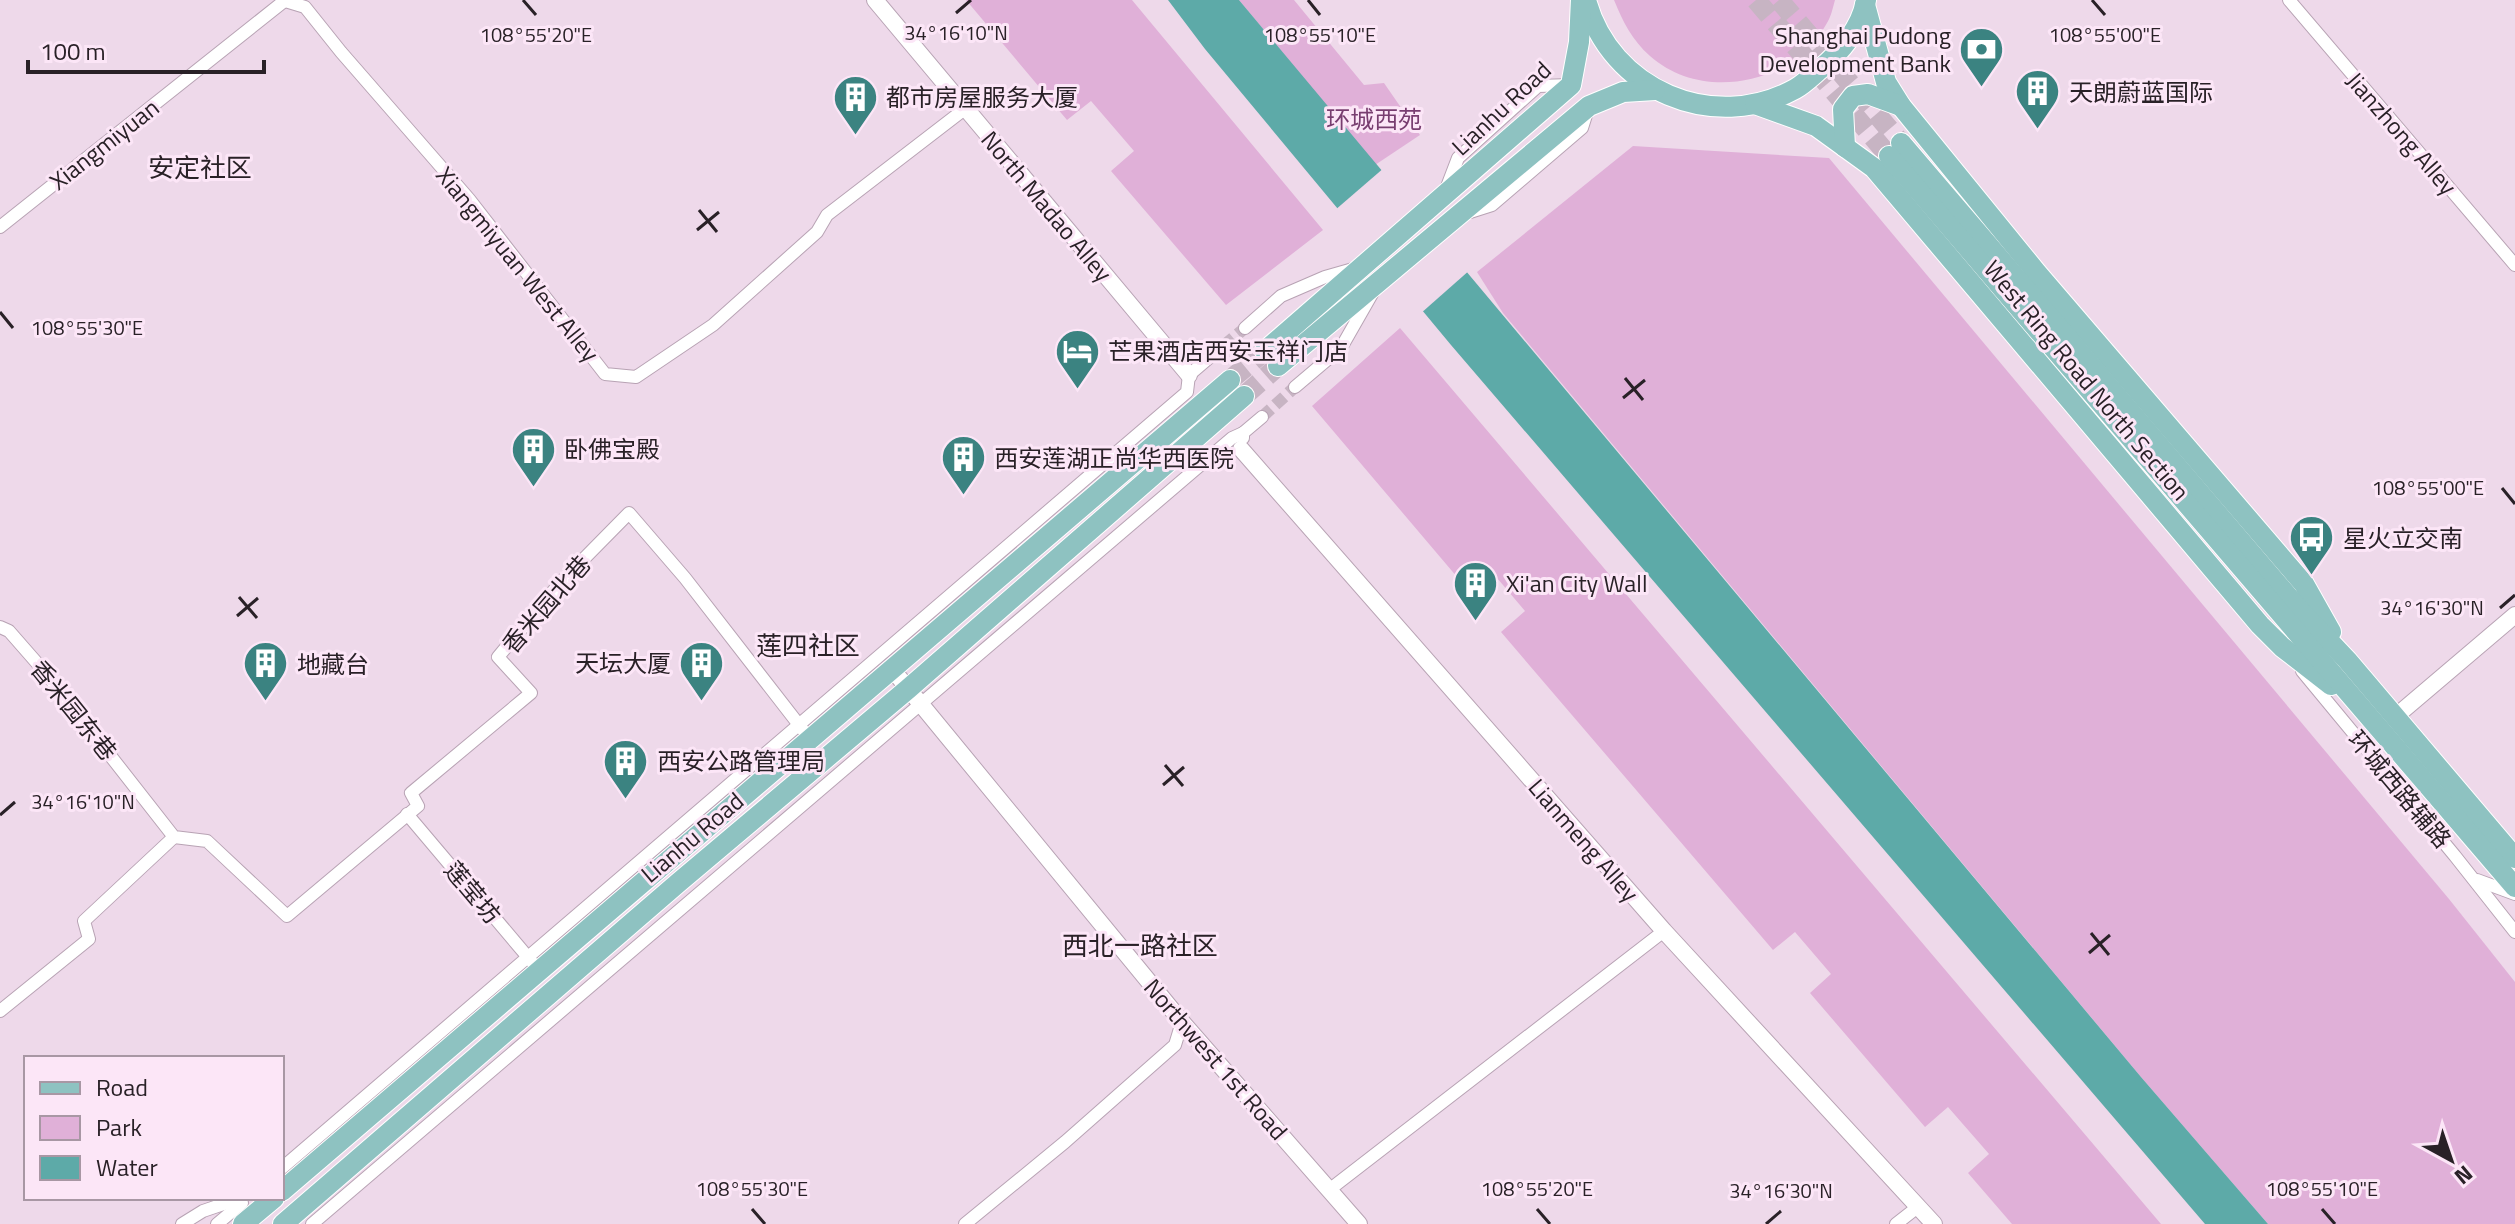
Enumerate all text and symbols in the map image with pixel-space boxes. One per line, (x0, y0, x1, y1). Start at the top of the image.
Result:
text: 34°16'10"N (904, 17, 1008, 48)
place label: Shanghai Pudong Development Bank (1759, 17, 1951, 81)
text: 108°55'20"E (480, 19, 592, 50)
text: 108°55'10"E (1264, 19, 1376, 50)
text: 108°55'00"E (2049, 19, 2161, 50)
scale bar (28, 24, 264, 74)
bank icon: Shanghai Pudong Development Bank (1958, 25, 2006, 88)
text: 100 m (40, 33, 106, 69)
street label: Lianhu Road (1443, 52, 1559, 164)
street label: Jianzhong Alley (2338, 63, 2466, 203)
building icon: 天朗蔚蓝国际 (2014, 68, 2062, 131)
building icon: 都市房屋服务大厦 (831, 73, 879, 136)
place label: 天朗蔚蓝国际 (2069, 74, 2213, 110)
place label: 都市房屋服务大厦 (886, 79, 1078, 115)
street label: Xiangmiyuan (42, 90, 166, 198)
park label: 环城西苑 (1326, 101, 1422, 137)
street label: North Madao Alley (973, 123, 1121, 290)
district label: 安定社区 (148, 148, 252, 187)
street label: Xiangmiyuan West Alley (428, 158, 609, 370)
street label: West Ring Road North Section (1975, 252, 2199, 508)
text: 108°55'30"E (31, 312, 143, 343)
hotel icon: 芒果酒店西安玉祥门店 (1053, 327, 1101, 390)
place label: 芒果酒店西安玉祥门店 (1108, 333, 1348, 369)
building icon: 卧佛宝殿 (509, 425, 557, 488)
place label: 卧佛宝殿 (564, 431, 660, 467)
building icon: 西安莲湖正尚华西医院 (939, 434, 987, 497)
place label: 西安莲湖正尚华西医院 (994, 440, 1234, 476)
text: 108°55'00"E (2372, 472, 2484, 503)
bus stop icon: 星火立交南 (2288, 514, 2336, 577)
place label: 星火立交南 (2343, 520, 2463, 556)
street label: 香米园北巷 (493, 547, 599, 661)
building icon: Xi'an City Wall (1451, 559, 1499, 622)
place label: Xi'an City Wall (1506, 565, 1647, 601)
text: 34°16'30"N (2380, 592, 2484, 623)
district label: 莲四社区 (756, 626, 860, 665)
building icon: 天坛大厦 (678, 639, 726, 702)
building icon: 地藏台 (242, 640, 290, 703)
place label: 天坛大厦 (575, 645, 671, 681)
place label: 地藏台 (297, 646, 369, 682)
street label: 香米园东巷 (22, 652, 126, 768)
street label: 环城西路辅路 (2340, 722, 2460, 856)
building icon: 西安公路管理局 (602, 737, 650, 800)
place label: 西安公路管理局 (657, 743, 825, 779)
street label: Lianmeng Alley (1520, 770, 1648, 910)
street label: Lianhu Road (633, 783, 751, 891)
text: 34°16'10"N (31, 786, 135, 817)
street label: 莲莹坊 (436, 853, 510, 931)
district label: 西北一路社区 (1062, 926, 1218, 965)
street label: Northwest 1st Road (1136, 970, 1296, 1148)
legend (24, 1056, 284, 1200)
text: Road (96, 1069, 148, 1105)
text: Park (96, 1109, 142, 1145)
north arrow (2411, 1120, 2491, 1200)
text: Water (96, 1149, 158, 1185)
text: N (2447, 1157, 2481, 1193)
text: 108°55'30"E (696, 1173, 808, 1204)
text: 108°55'20"E (1481, 1173, 1593, 1204)
text: 108°55'10"E (2266, 1173, 2378, 1204)
text: 34°16'30"N (1729, 1175, 1833, 1206)

